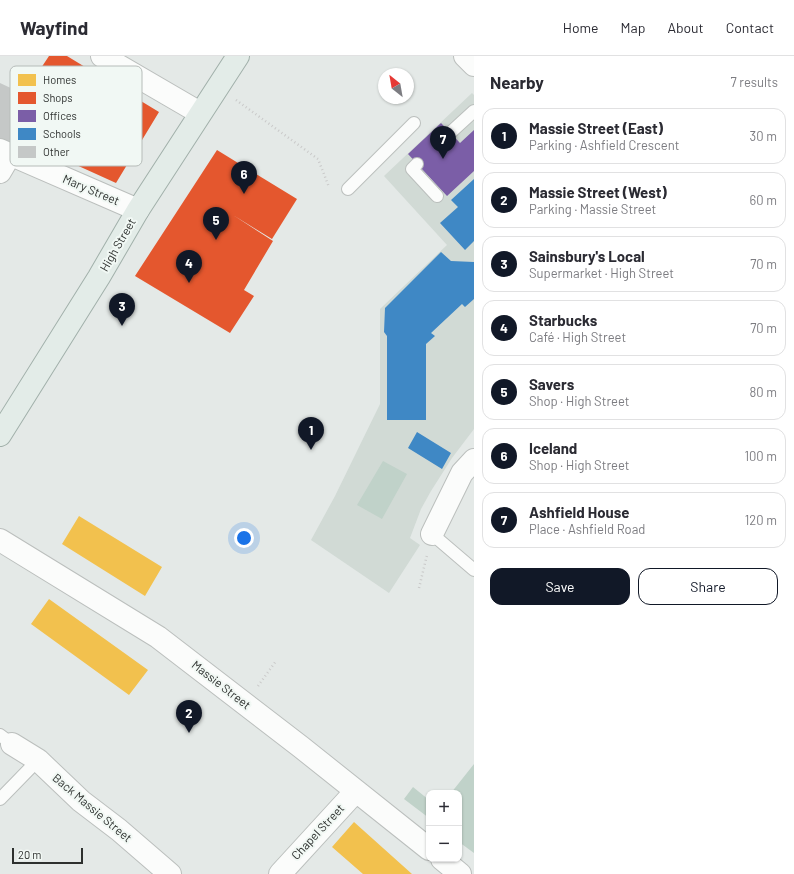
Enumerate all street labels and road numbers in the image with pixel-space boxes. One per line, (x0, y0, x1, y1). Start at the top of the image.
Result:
street label: Mary Street (61, 171, 122, 207)
street label: High Street (96, 215, 138, 274)
street label: Massie Street (189, 657, 254, 711)
street label: Back Massie Street (50, 770, 135, 844)
street label: Chapel Street (288, 801, 347, 862)

